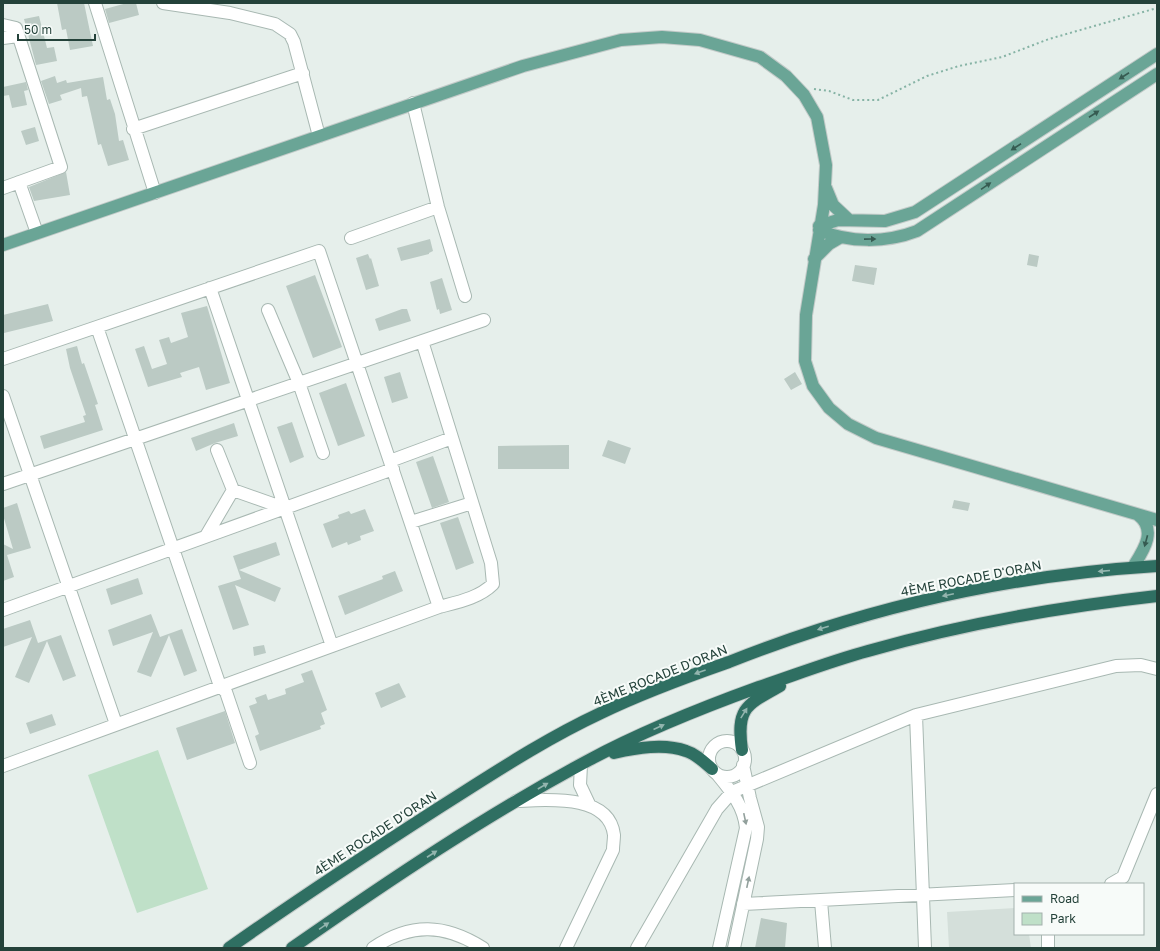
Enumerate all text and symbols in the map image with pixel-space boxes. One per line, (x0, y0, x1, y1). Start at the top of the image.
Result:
scale bar (18, 16, 95, 42)
text: 50 m (24, 22, 52, 37)
one-way arrow (1119, 72, 1130, 80)
one-way arrow (1089, 110, 1099, 118)
one-way arrow (1010, 143, 1021, 151)
one-way arrow (981, 182, 991, 190)
one-way arrow (864, 236, 877, 242)
one-way arrow (1143, 535, 1149, 547)
street label: 4ÈME ROCADE D'ORAN (899, 556, 1043, 600)
one-way arrow (1098, 568, 1110, 574)
one-way arrow (942, 592, 954, 598)
one-way arrow (816, 625, 828, 631)
street label: 4ÈME ROCADE D'ORAN (591, 641, 729, 709)
one-way arrow (694, 670, 706, 676)
one-way arrow (741, 707, 748, 718)
one-way arrow (653, 724, 664, 730)
one-way arrow (537, 782, 549, 789)
street label: 4ÈME ROCADE D'ORAN (311, 787, 439, 879)
one-way arrow (742, 812, 748, 825)
one-way arrow (427, 850, 437, 858)
one-way arrow (745, 876, 751, 889)
legend (1014, 883, 1144, 935)
text: Road (1050, 891, 1079, 906)
text: Park (1050, 911, 1076, 926)
one-way arrow (319, 922, 329, 930)

